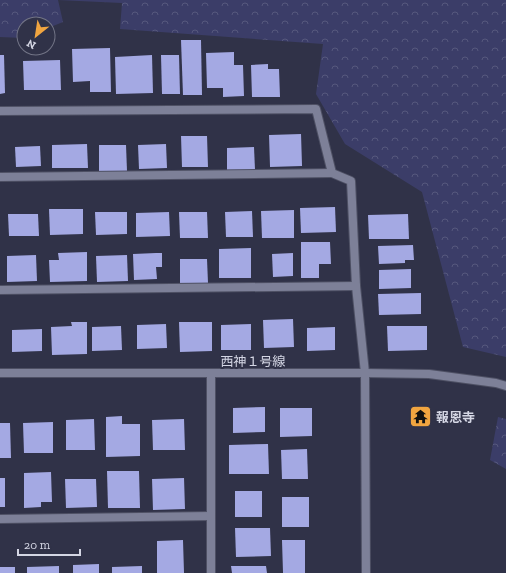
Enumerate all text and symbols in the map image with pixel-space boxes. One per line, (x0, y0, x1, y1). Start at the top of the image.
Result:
north arrow (16, 16, 56, 56)
text: N (24, 36, 38, 52)
street label: 西神１号線 (220, 354, 286, 369)
temple icon: 報恩寺 (407, 404, 433, 430)
place label: 報恩寺 (436, 410, 475, 425)
scale bar (18, 531, 80, 557)
text: 20 m (24, 538, 51, 552)

